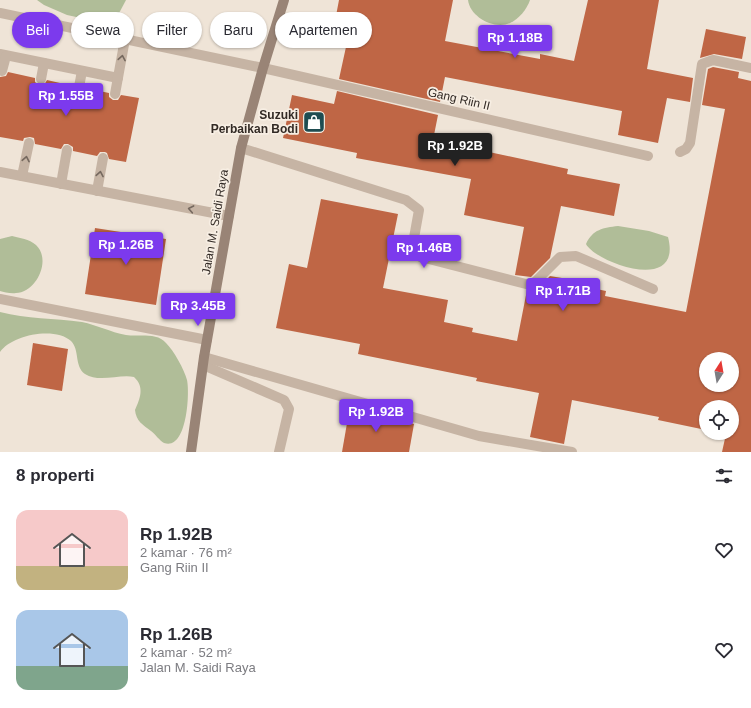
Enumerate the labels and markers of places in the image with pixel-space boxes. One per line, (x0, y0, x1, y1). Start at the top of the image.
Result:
pin: Rp 1.18B (474, 25, 556, 59)
pin: Rp 1.55B (25, 83, 107, 117)
place label: Suzuki Perbaikan Bodi (211, 108, 298, 136)
shop icon: Suzuki Perbaikan Bodi (301, 109, 327, 135)
pin: Rp 1.92B (414, 133, 496, 167)
pin: Rp 1.26B (85, 232, 167, 266)
pin: Rp 1.46B (383, 235, 465, 269)
pin: Rp 1.71B (522, 278, 604, 312)
pin: Rp 3.45B (157, 293, 239, 327)
pin: Rp 1.92B (335, 399, 417, 433)

